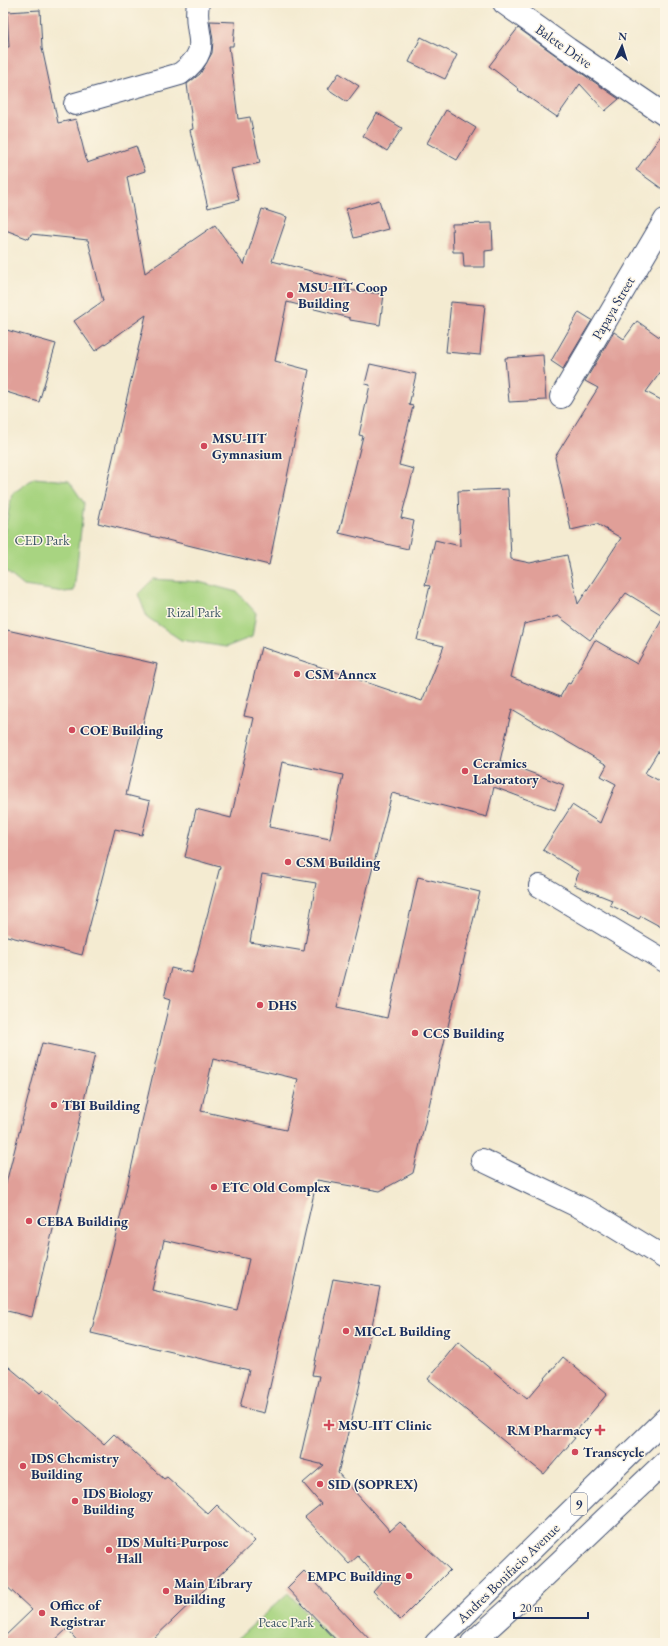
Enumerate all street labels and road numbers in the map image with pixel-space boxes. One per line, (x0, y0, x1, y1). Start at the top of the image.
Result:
street label: Balete Drive (532, 20, 596, 72)
street label: Papaya Street (588, 273, 639, 343)
road number: 9 (571, 1493, 587, 1515)
street label: Andres Bonifacio Avenue (452, 1519, 564, 1628)

